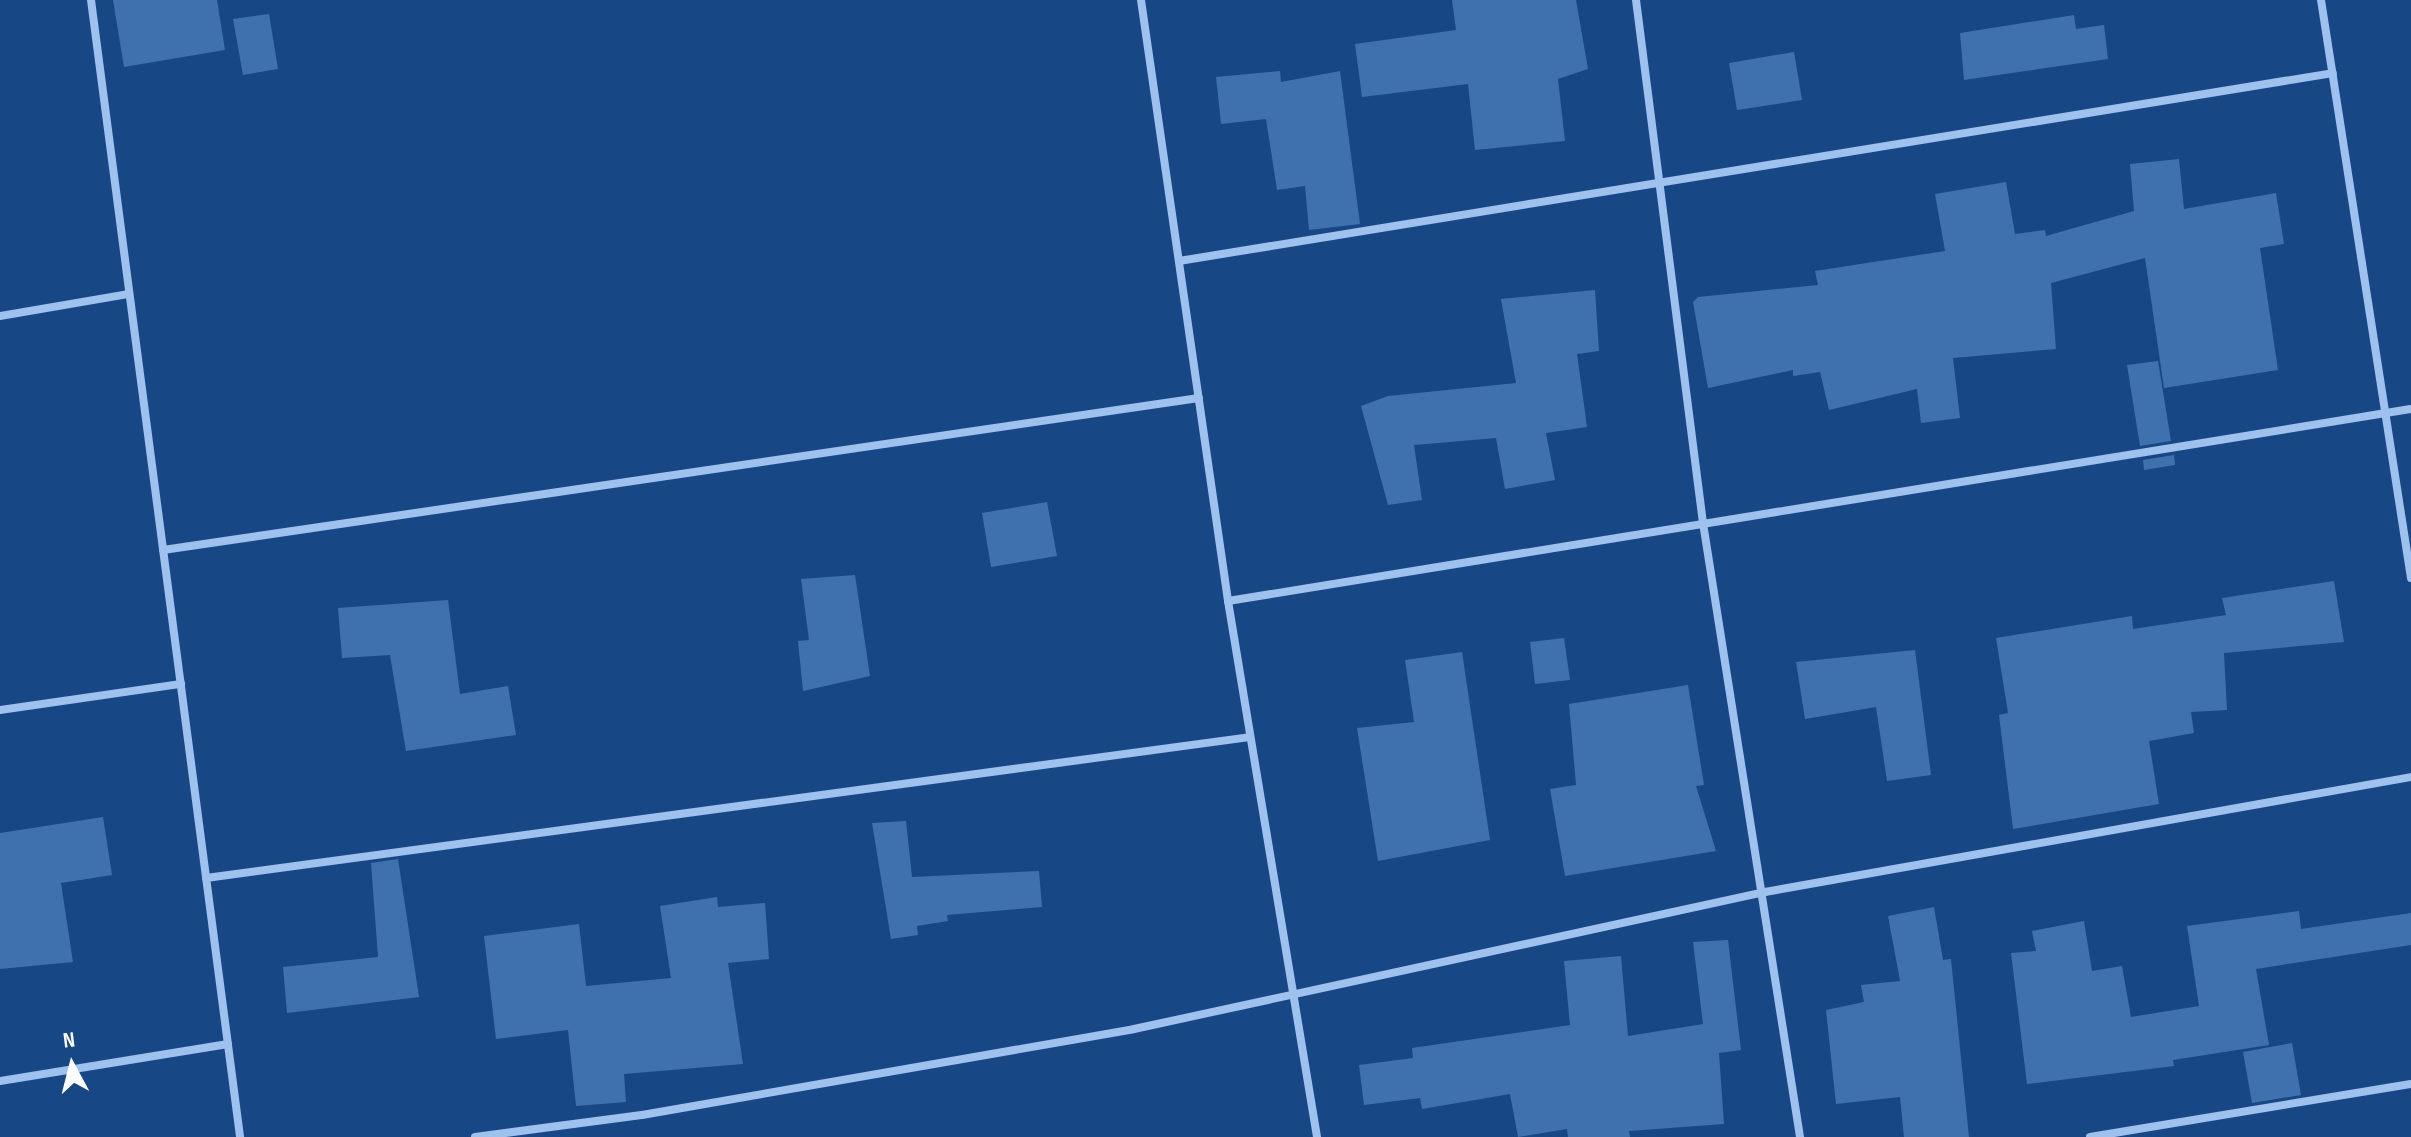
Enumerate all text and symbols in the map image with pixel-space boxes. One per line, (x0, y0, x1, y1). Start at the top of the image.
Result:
north arrow (32, 1025, 112, 1105)
text: N (62, 1027, 76, 1055)

